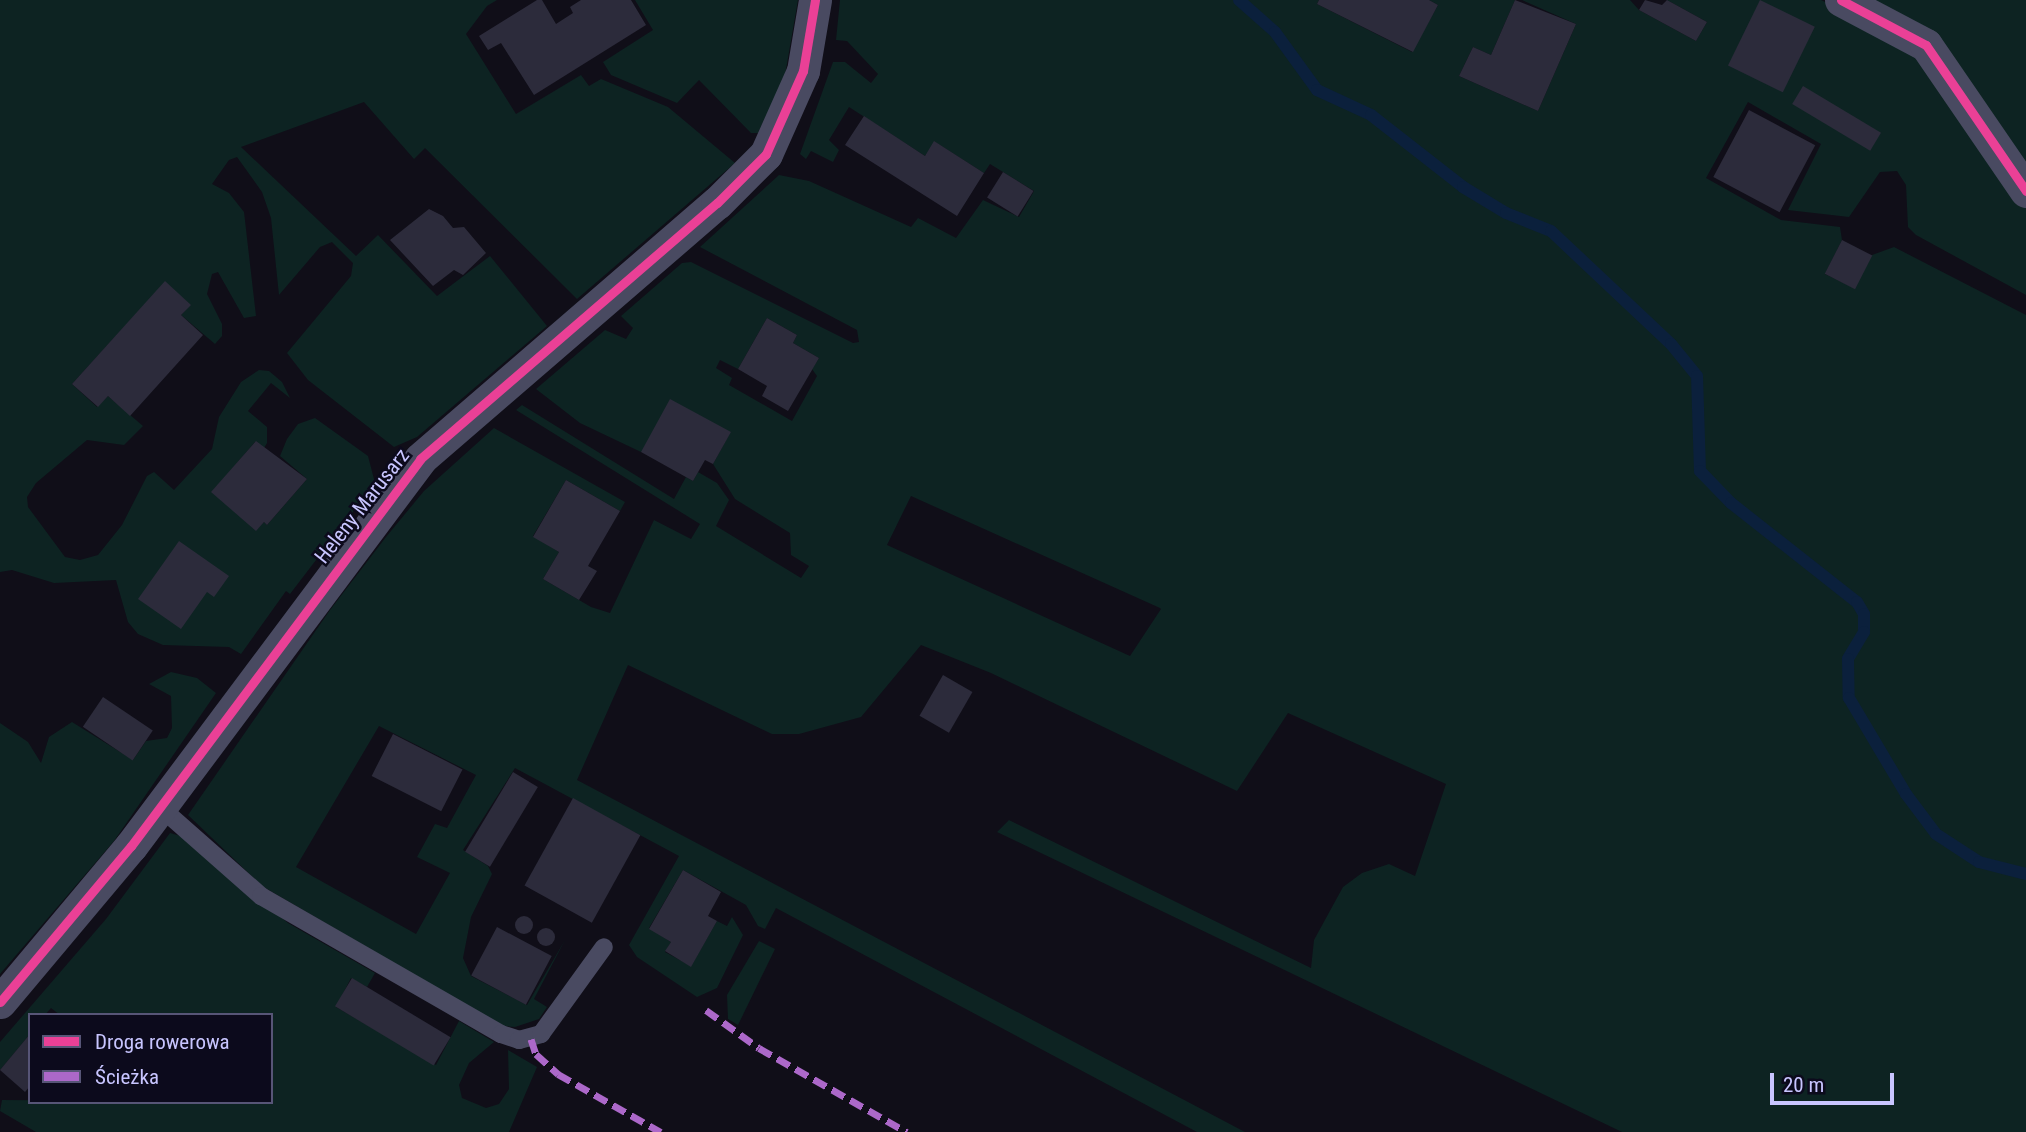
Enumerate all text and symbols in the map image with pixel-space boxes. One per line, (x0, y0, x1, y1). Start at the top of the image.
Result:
street label: Heleny Marusarz (309, 443, 415, 569)
legend (28, 1013, 273, 1104)
text: Droga rowerowa (95, 1030, 230, 1054)
scale bar (1774, 1058, 1898, 1102)
text: Ścieżka (95, 1065, 159, 1089)
text: 20 m (1783, 1073, 1824, 1097)

